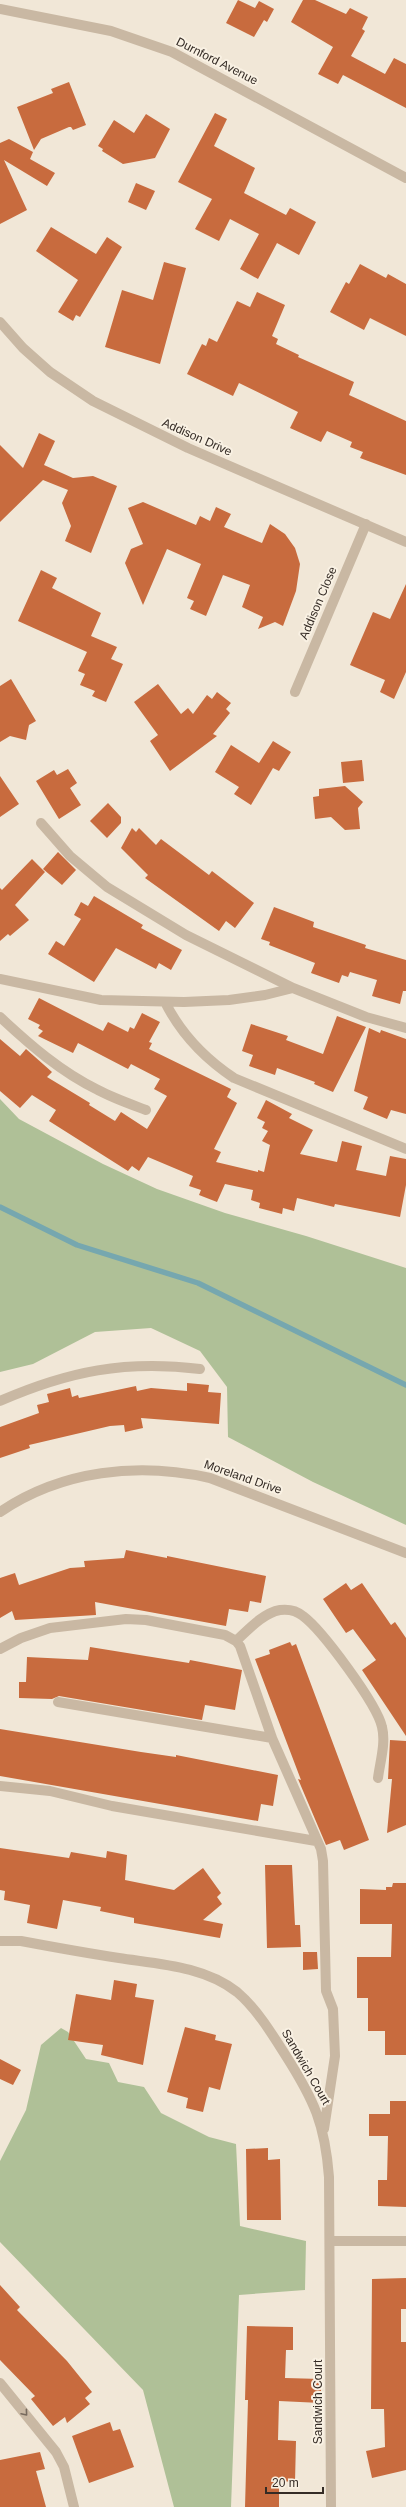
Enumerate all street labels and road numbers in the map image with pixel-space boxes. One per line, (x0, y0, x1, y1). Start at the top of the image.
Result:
street label: Durnford Avenue (174, 34, 260, 88)
street label: Addison Drive (160, 415, 234, 459)
street label: Addison Close (296, 564, 340, 641)
street label: Moreland Drive (202, 1457, 284, 1497)
street label: Sandwich Court (279, 2027, 334, 2108)
street label: Sandwich Court (311, 2359, 325, 2444)

